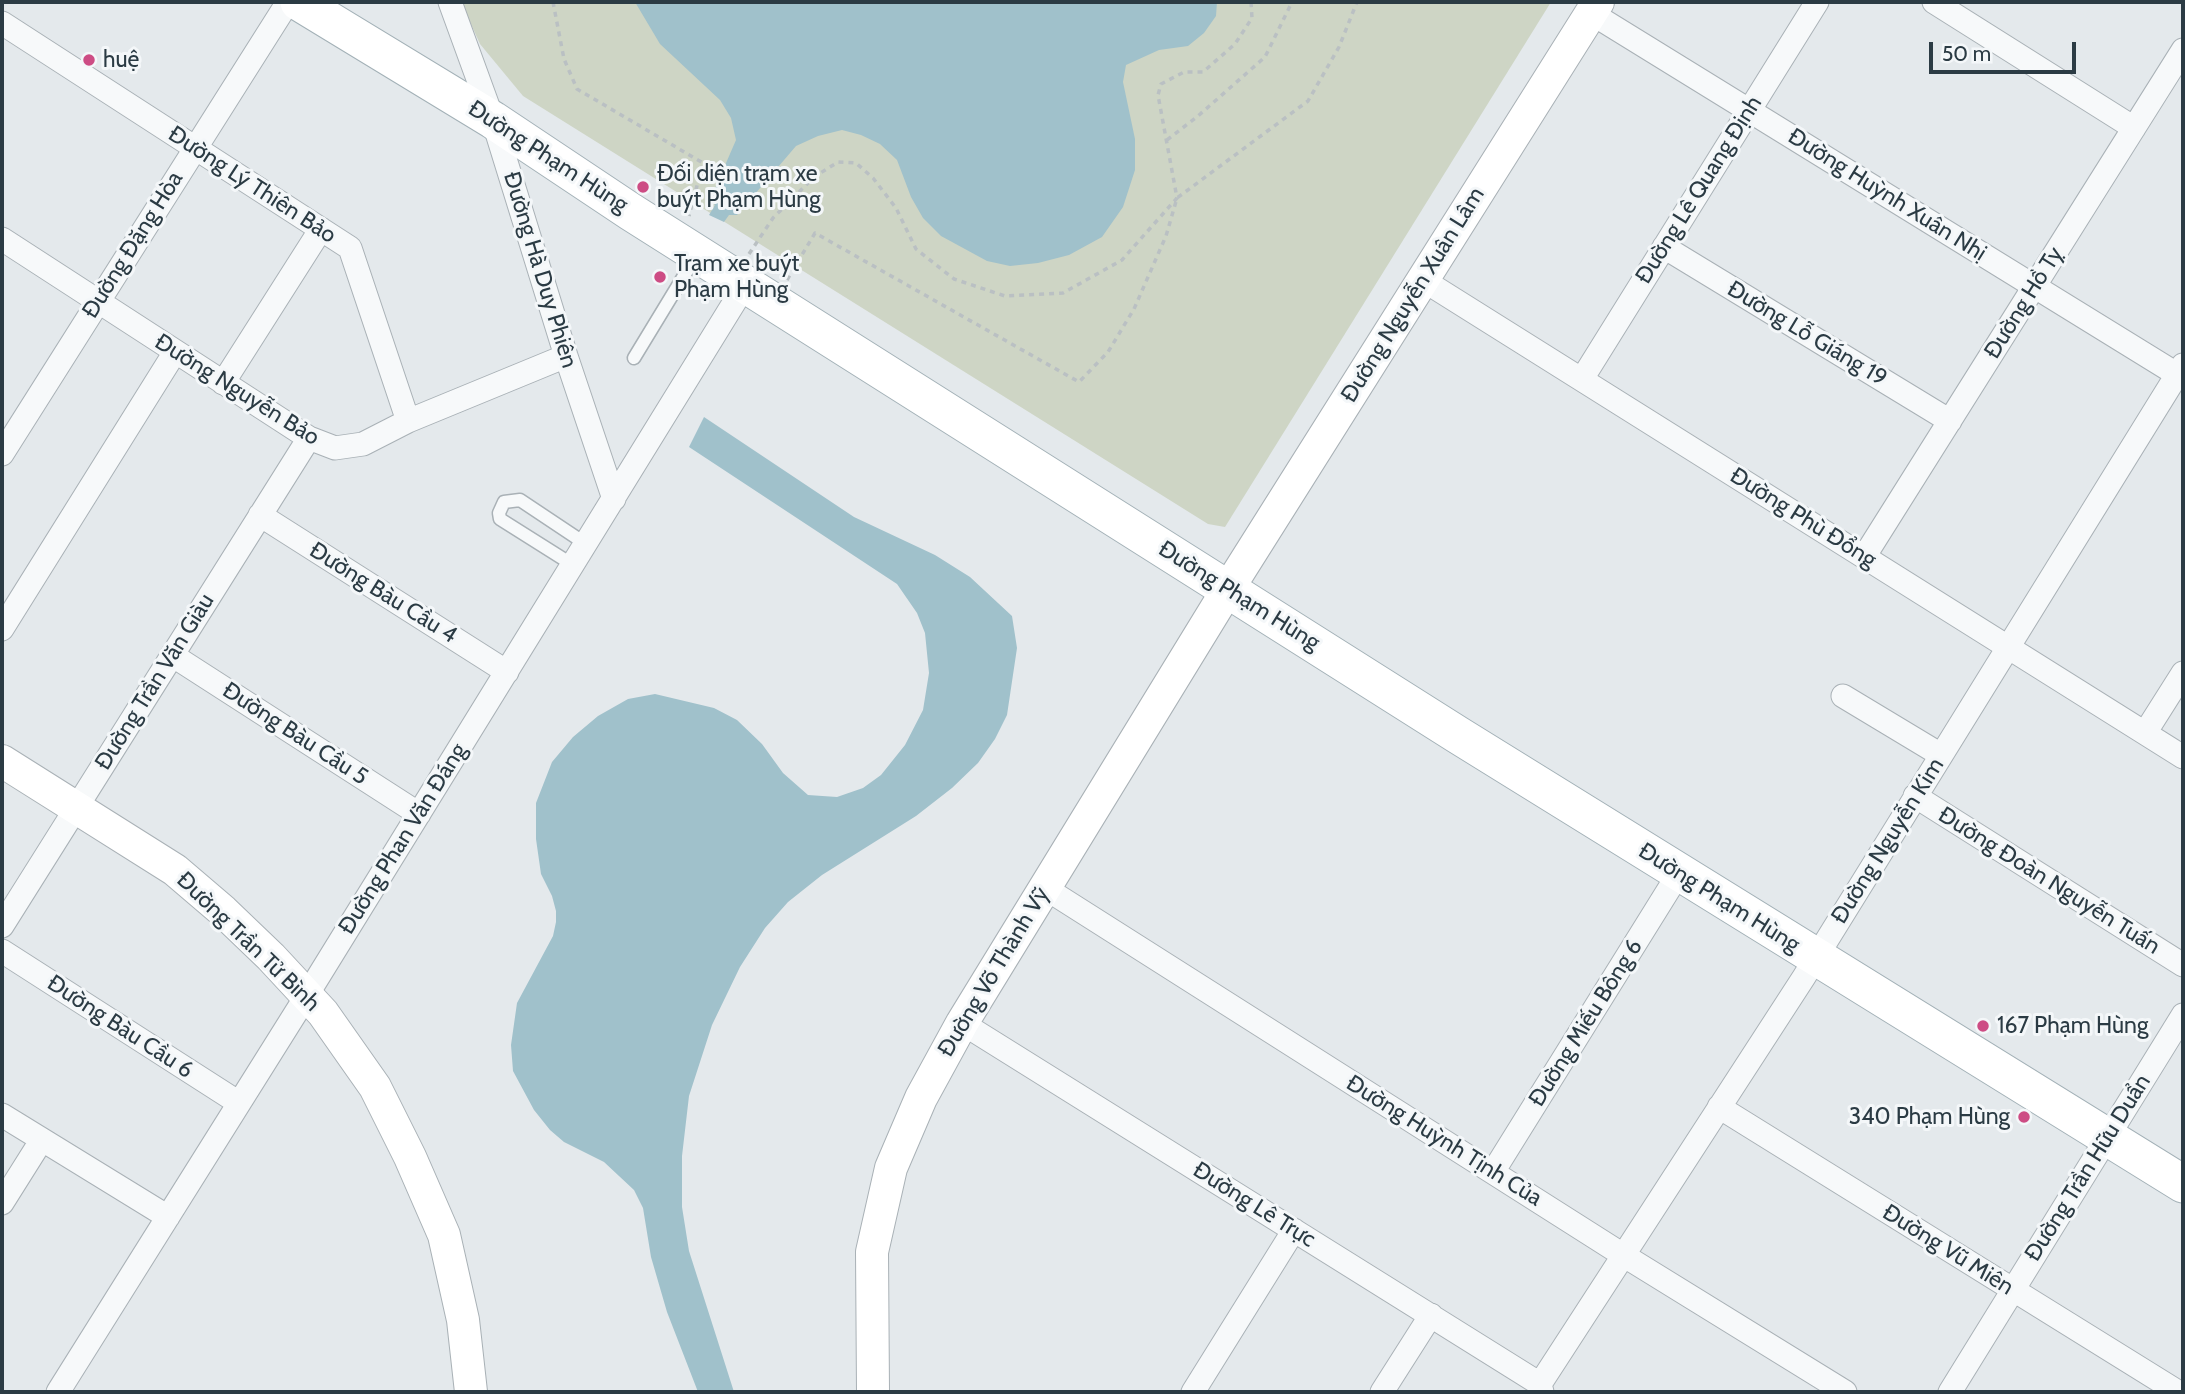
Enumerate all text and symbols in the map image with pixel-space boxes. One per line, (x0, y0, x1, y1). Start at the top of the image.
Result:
scale bar (1933, 28, 2080, 72)
text: 50 m (1942, 41, 1991, 66)
place label: huệ (103, 46, 139, 74)
marker: huệ (81, 52, 97, 68)
street label: Đường Lê Quang Định (1630, 91, 1768, 289)
street label: Đường Phạm Hùng (463, 95, 633, 219)
street label: Đường Lý Thiên Bảo (163, 121, 341, 249)
street label: Đường Huỳnh Xuân Nhị (1783, 123, 1991, 267)
place label: Đối diện trạm xe buýt Phạm Hùng (657, 160, 821, 214)
street label: Đường Đặng Hòa (77, 167, 189, 323)
street label: Đường Hà Duy Phiên (497, 169, 583, 371)
marker: Đối diện trạm xe buýt Phạm Hùng (635, 179, 651, 195)
street label: Đường Nguyễn Xuân Lâm (1335, 182, 1491, 408)
street label: Đường Hồ Tỵ (1979, 242, 2069, 364)
place label: Trạm xe buýt Phạm Hùng (674, 250, 799, 304)
marker: Trạm xe buýt Phạm Hùng (652, 269, 668, 285)
street label: Đường Lỗ Giáng 19 (1722, 275, 1892, 393)
street label: Đường Nguyễn Bảo (150, 328, 324, 452)
street label: Đường Phù Đổng (1725, 462, 1881, 574)
street label: Đường Phạm Hùng (1153, 535, 1325, 657)
street label: Đường Bàu Cầu 4 (304, 537, 462, 649)
street label: Đường Trần Văn Giàu (90, 589, 220, 775)
street label: Đường Bàu Cầu 5 (217, 677, 373, 791)
street label: Đường Phan Văn Đáng (333, 738, 473, 940)
street label: Đường Nguyễn Kim (1826, 753, 1950, 929)
street label: Đường Đoàn Nguyễn Tuấn (1933, 801, 2165, 961)
street label: Đường Phạm Hùng (1633, 837, 1805, 959)
street label: Đường Trần Tử Bình (171, 867, 325, 1017)
street label: Đường Võ Thành Vỹ (932, 882, 1056, 1062)
street label: Đường Miếu Bông 6 (1523, 934, 1649, 1112)
street label: Đường Bàu Cầu 6 (42, 970, 198, 1084)
place label: 167 Phạm Hùng (1997, 1012, 2148, 1040)
marker: 167 Phạm Hùng (1975, 1018, 1991, 1034)
street label: Đường Trần Hữu Duẩn (2019, 1069, 2157, 1267)
street label: Đường Huỳnh Tịnh Của (1341, 1070, 1547, 1212)
place label: 340 Phạm Hùng (1849, 1103, 2010, 1131)
marker: 340 Phạm Hùng (2016, 1109, 2032, 1125)
street label: Đường Lê Trực (1188, 1156, 1320, 1254)
street label: Đường Vũ Miên (1877, 1199, 2019, 1301)

